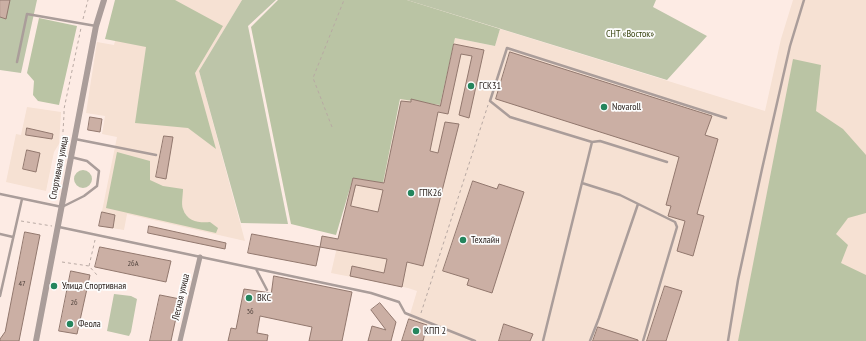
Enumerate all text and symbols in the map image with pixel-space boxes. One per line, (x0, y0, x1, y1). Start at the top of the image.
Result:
park label: СНТ «Восток» (606, 28, 654, 40)
place label: ГСК31 (479, 80, 501, 92)
marker: ГСК31 (466, 81, 476, 91)
place label: Novaroll (612, 101, 641, 113)
marker: Novaroll (599, 102, 609, 112)
street label: Спортивная улица (47, 135, 71, 201)
place label: ГПК26 (419, 187, 442, 199)
marker: ГПК26 (406, 188, 416, 198)
place label: Техлайн (471, 234, 500, 246)
marker: Техлайн (458, 235, 468, 245)
house number: 26А (128, 259, 138, 269)
street label: Лесная улица (170, 273, 192, 321)
house number: 47 (18, 279, 26, 289)
place label: Улица Спортивная (62, 280, 126, 292)
marker: Улица Спортивная (49, 281, 59, 291)
place label: ВКС (257, 292, 271, 304)
marker: ВКС (244, 293, 254, 303)
house number: 26 (70, 298, 78, 308)
house number: 36 (246, 307, 254, 317)
place label: Феола (78, 318, 101, 330)
marker: Феола (65, 319, 75, 329)
place label: КПП 2 (424, 325, 446, 337)
marker: КПП 2 (411, 326, 421, 336)

